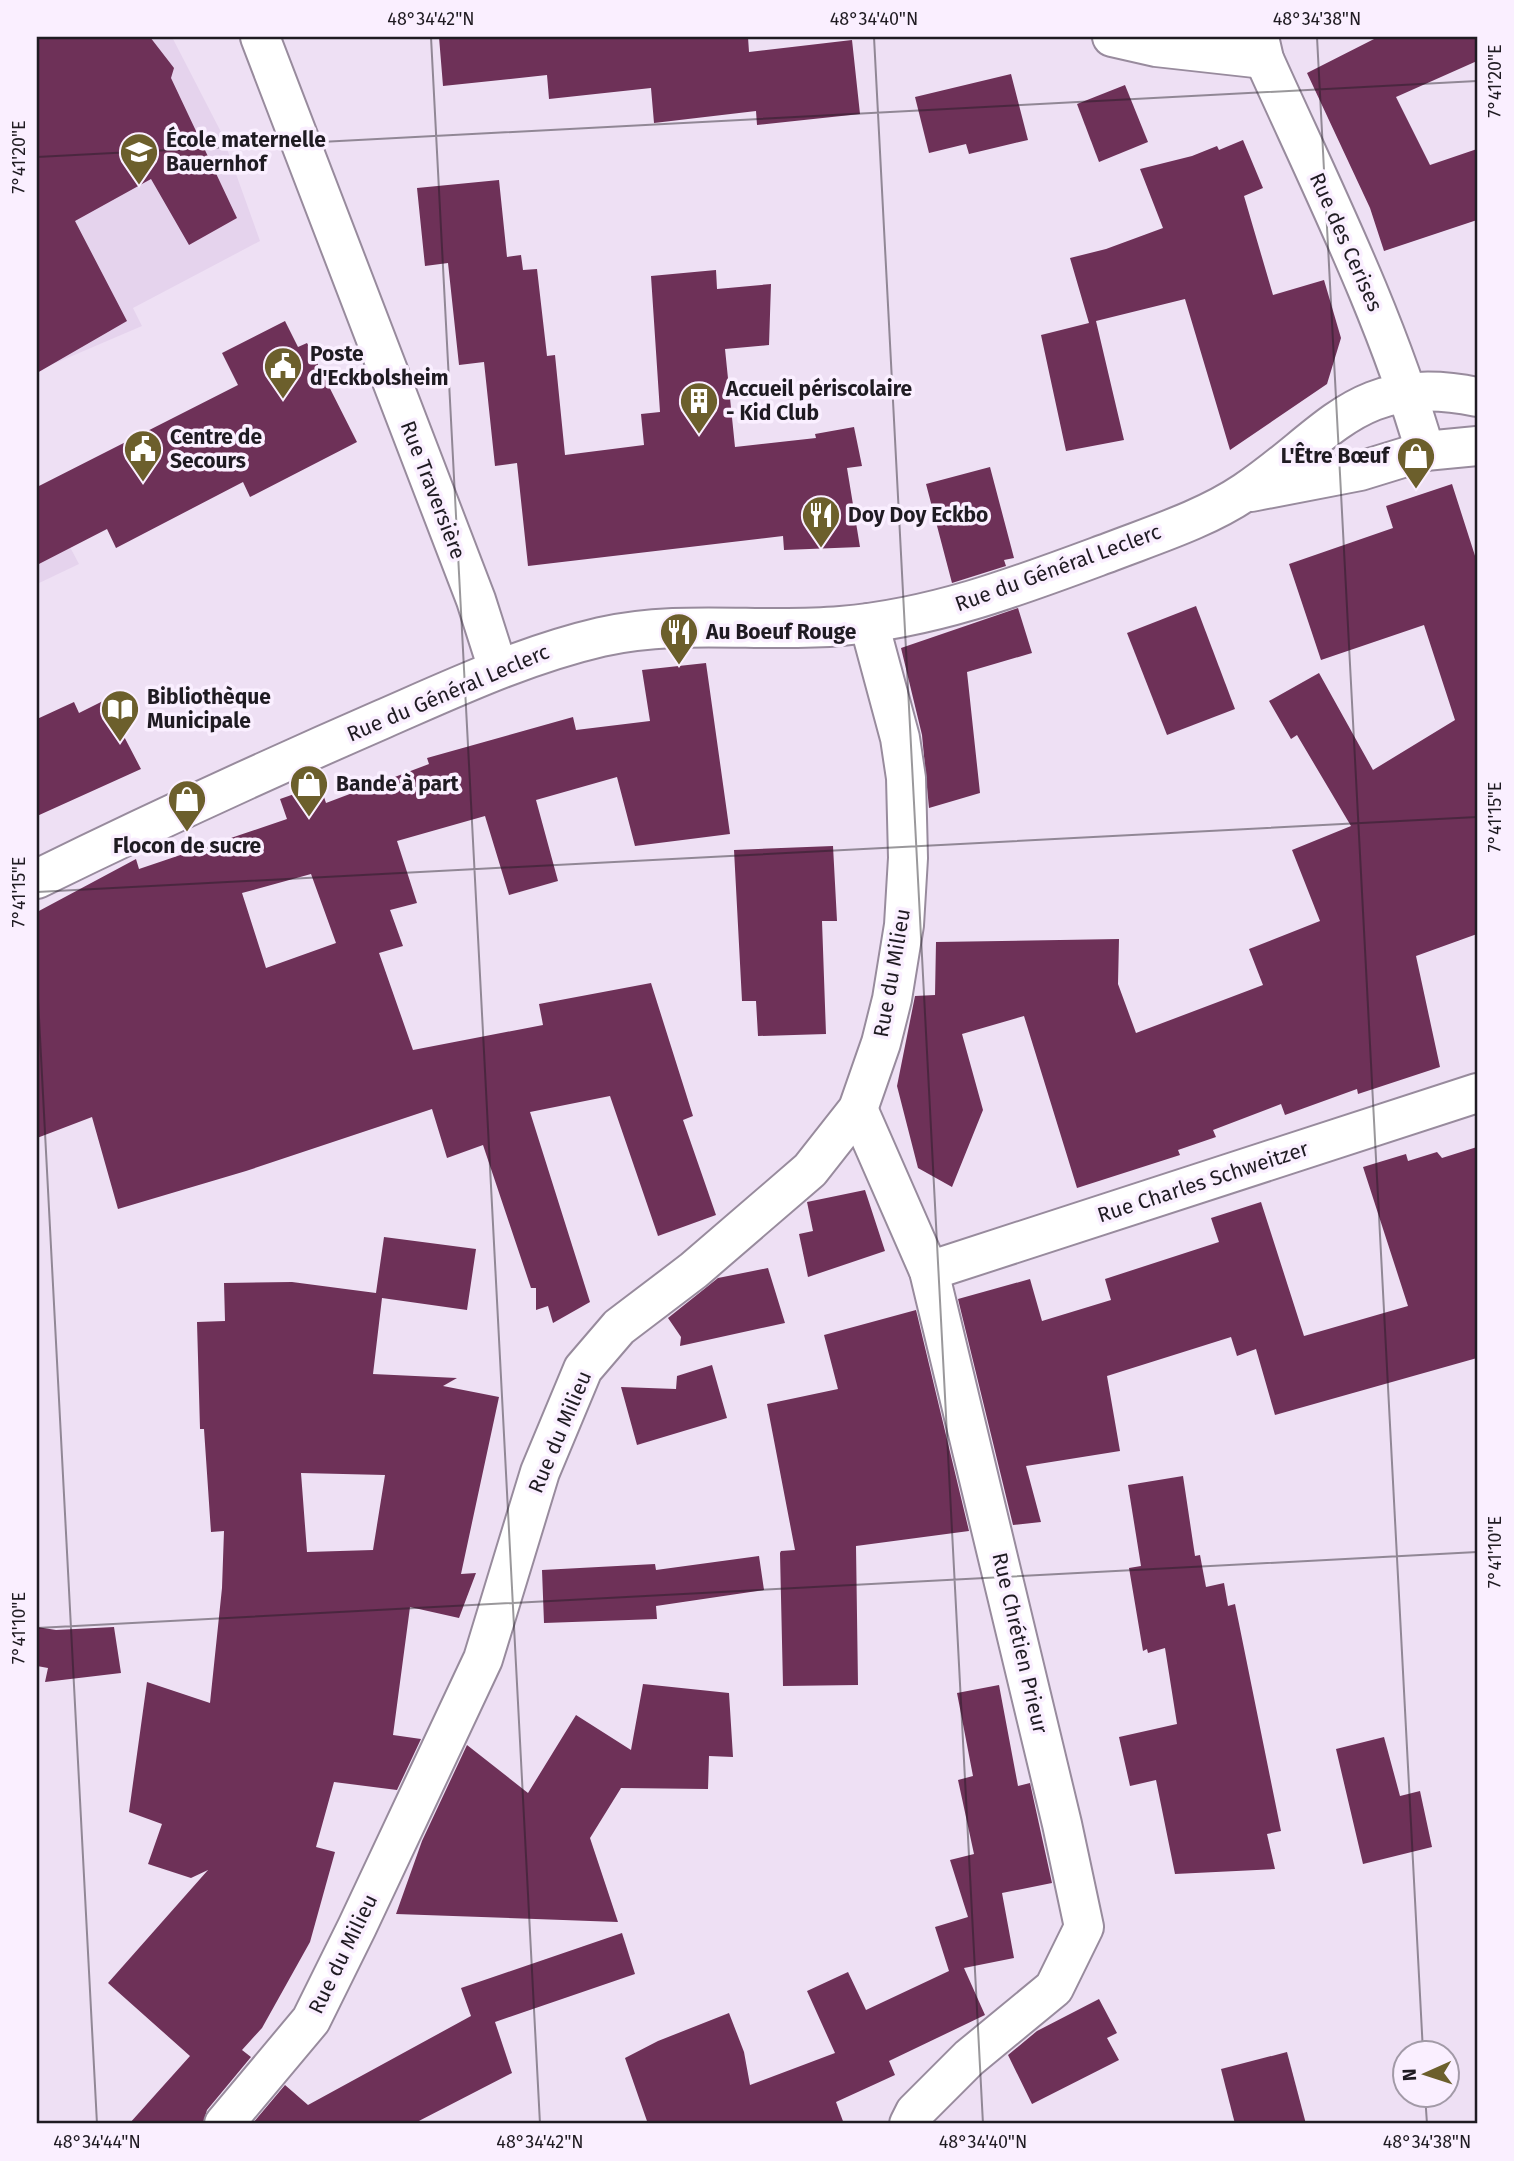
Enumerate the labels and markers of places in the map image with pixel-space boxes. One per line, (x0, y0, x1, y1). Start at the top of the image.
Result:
place label: École maternelle Bauernhof (166, 126, 326, 177)
school or university icon: École maternelle Bauernhof (118, 131, 160, 186)
place label: Poste d'Eckbolsheim (310, 341, 448, 391)
public building icon: Poste d'Eckbolsheim (262, 345, 304, 400)
place label: Accueil périscolaire - Kid Club (725, 376, 912, 426)
building icon: Accueil périscolaire - Kid Club (678, 380, 720, 435)
place label: Centre de Secours (170, 424, 262, 474)
public building icon: Centre de Secours (122, 428, 164, 483)
shop icon: L'Être Bœuf (1395, 435, 1437, 490)
place label: L'Être Bœuf (1281, 442, 1392, 469)
restaurant icon: Doy Doy Eckbo (800, 494, 842, 549)
place label: Doy Doy Eckbo (848, 502, 988, 528)
restaurant icon: Au Boeuf Rouge (658, 611, 700, 666)
place label: Au Boeuf Rouge (705, 619, 857, 645)
place label: Bibliothèque Municipale (147, 684, 271, 734)
library icon: Bibliothèque Municipale (99, 688, 141, 743)
shop icon: Bande à part (288, 763, 330, 818)
place label: Bande à part (336, 771, 459, 797)
shop icon: Flocon de sucre (166, 778, 208, 833)
place label: Flocon de sucre (113, 833, 261, 859)

